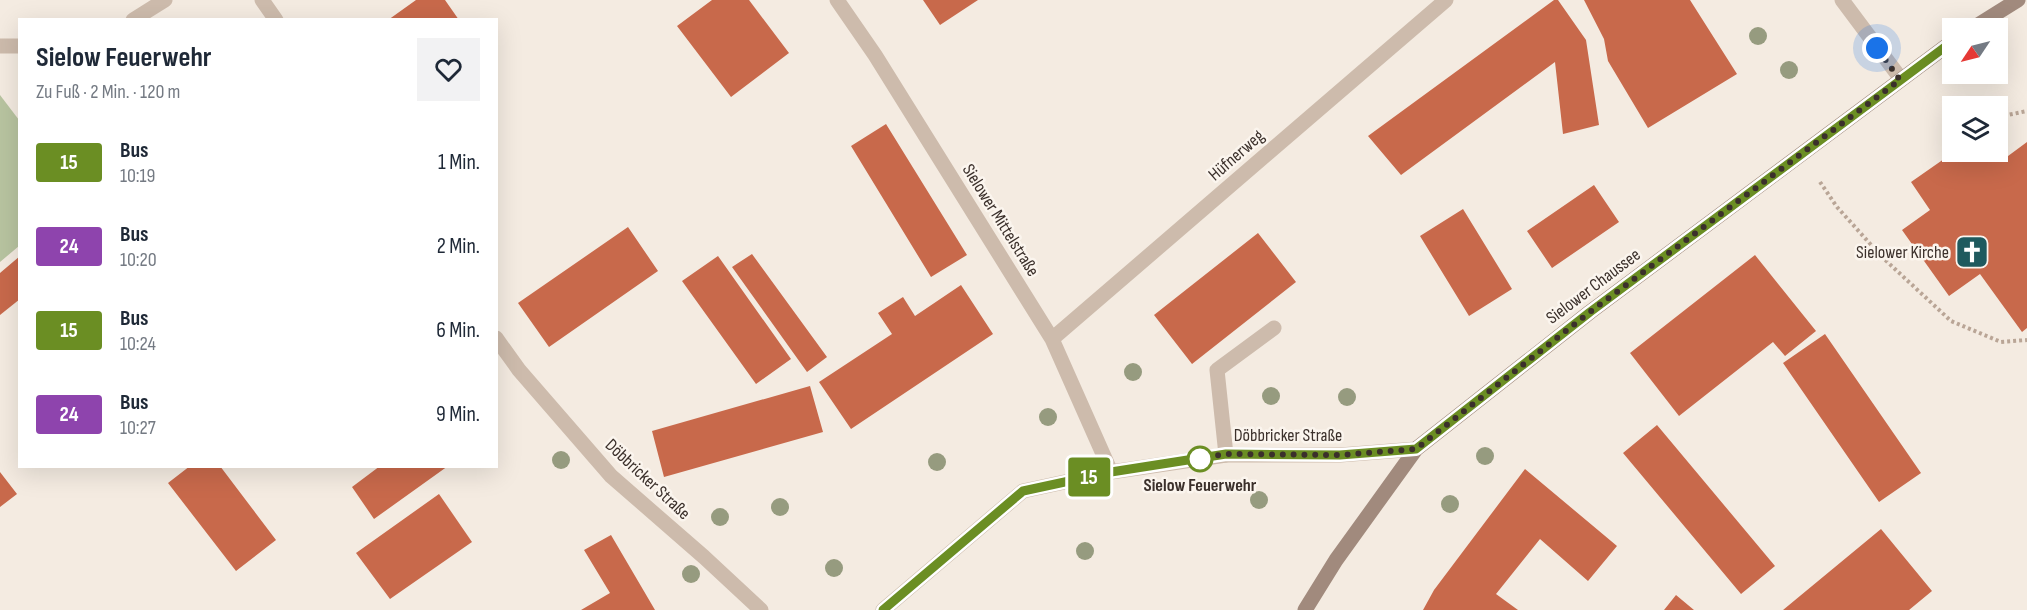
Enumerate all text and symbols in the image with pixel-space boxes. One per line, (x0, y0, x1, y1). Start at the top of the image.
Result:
north arrow (1942, 18, 2008, 84)
map controls (1942, 18, 2008, 162)
your location (1862, 33, 1892, 63)
button: heart (417, 38, 480, 101)
text: Sielow Feuerwehr (36, 41, 212, 74)
text: Zu Fuß · 2 Min. · 120 m (36, 80, 180, 104)
button: layers (1942, 96, 2008, 162)
street label: Hüfnerweg (1204, 126, 1268, 185)
text: Bus (120, 137, 149, 164)
text: 1 Min. (438, 149, 480, 176)
text: 15 (60, 150, 78, 175)
street label: Sielower Mittelstraße (958, 160, 1043, 280)
text: 10:19 (120, 164, 155, 188)
text: Bus (120, 221, 149, 248)
text: 2 Min. (437, 233, 480, 260)
text: 24 (60, 234, 78, 259)
church icon: Sielower Kirche (1954, 234, 1990, 270)
place label: Sielower Kirche (1856, 242, 1949, 263)
street label: Sielower Chaussee (1542, 244, 1645, 329)
text: 10:20 (120, 248, 157, 272)
text: Bus (120, 305, 149, 332)
text: 6 Min. (436, 317, 480, 344)
text: 15 (60, 318, 78, 343)
text: 10:24 (120, 332, 156, 356)
text: Bus (120, 389, 149, 416)
text: 9 Min. (436, 401, 480, 428)
text: 24 (60, 402, 78, 427)
text: 10:27 (120, 416, 156, 440)
street label: Döbbricker Straße (1234, 425, 1342, 446)
street label: Döbbricker Straße (601, 435, 695, 524)
marker: Sielow Feuerwehr (1187, 446, 1213, 472)
line badge: 15 (1062, 458, 1116, 496)
text: 15 (1080, 465, 1098, 490)
place label: Sielow Feuerwehr (1144, 475, 1257, 496)

